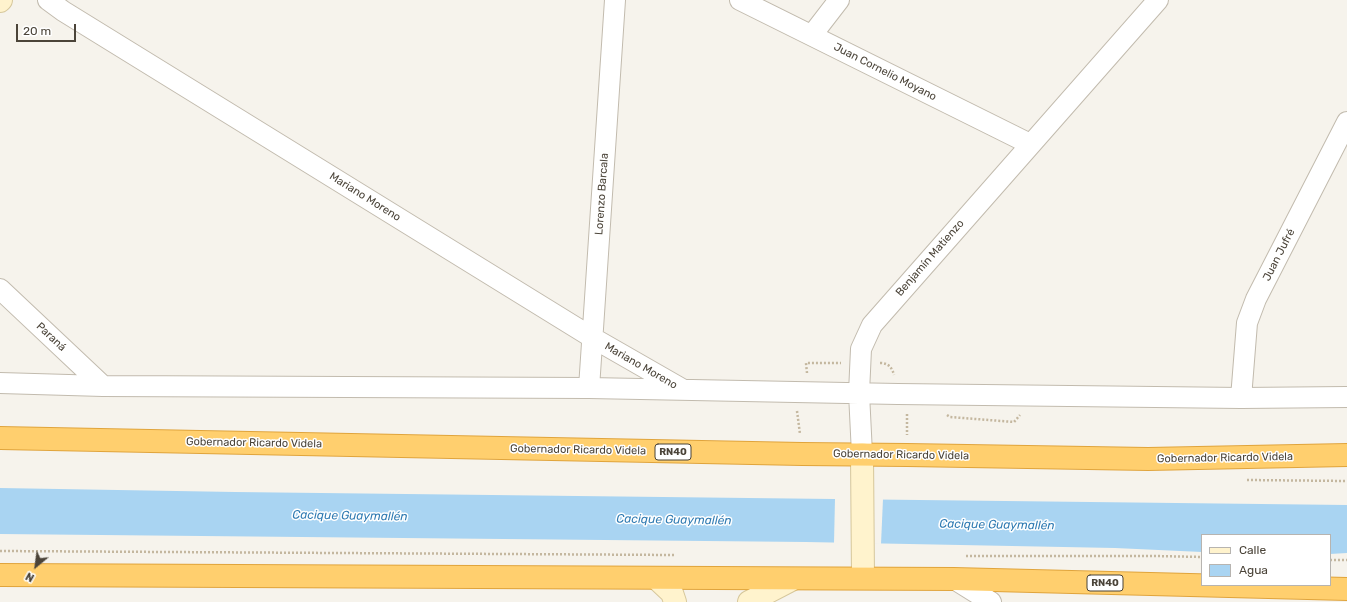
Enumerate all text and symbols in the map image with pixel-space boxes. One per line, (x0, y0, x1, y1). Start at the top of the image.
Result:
scale bar (18, 16, 78, 42)
text: 20 m (23, 24, 51, 38)
street label: Juan Cornelio Moyano (831, 40, 939, 104)
street label: Lorenzo Barcala (593, 153, 611, 235)
street label: Mariano Moreno (327, 170, 403, 224)
street label: Benjamín Matienzo (893, 217, 967, 299)
street label: Juan Jufré (1260, 227, 1298, 283)
street label: Paraná (33, 320, 69, 354)
street label: Mariano Moreno (602, 340, 680, 392)
street label: Gobernador Ricardo Videla (186, 435, 322, 451)
street label: Gobernador Ricardo Videla (510, 442, 646, 458)
road number: RN40 (655, 444, 691, 460)
street label: Gobernador Ricardo Videla (833, 447, 969, 463)
street label: Gobernador Ricardo Videla (1157, 450, 1293, 466)
water label: Cacique Guaymallén (292, 508, 408, 524)
water label: Cacique Guaymallén (616, 512, 732, 528)
water label: Cacique Guaymallén (939, 517, 1055, 533)
legend (1201, 534, 1331, 586)
text: Calle (1239, 543, 1266, 557)
north arrow (16, 546, 56, 586)
text: Agua (1239, 563, 1268, 577)
text: N (23, 569, 37, 585)
road number: RN40 (1087, 575, 1123, 591)

